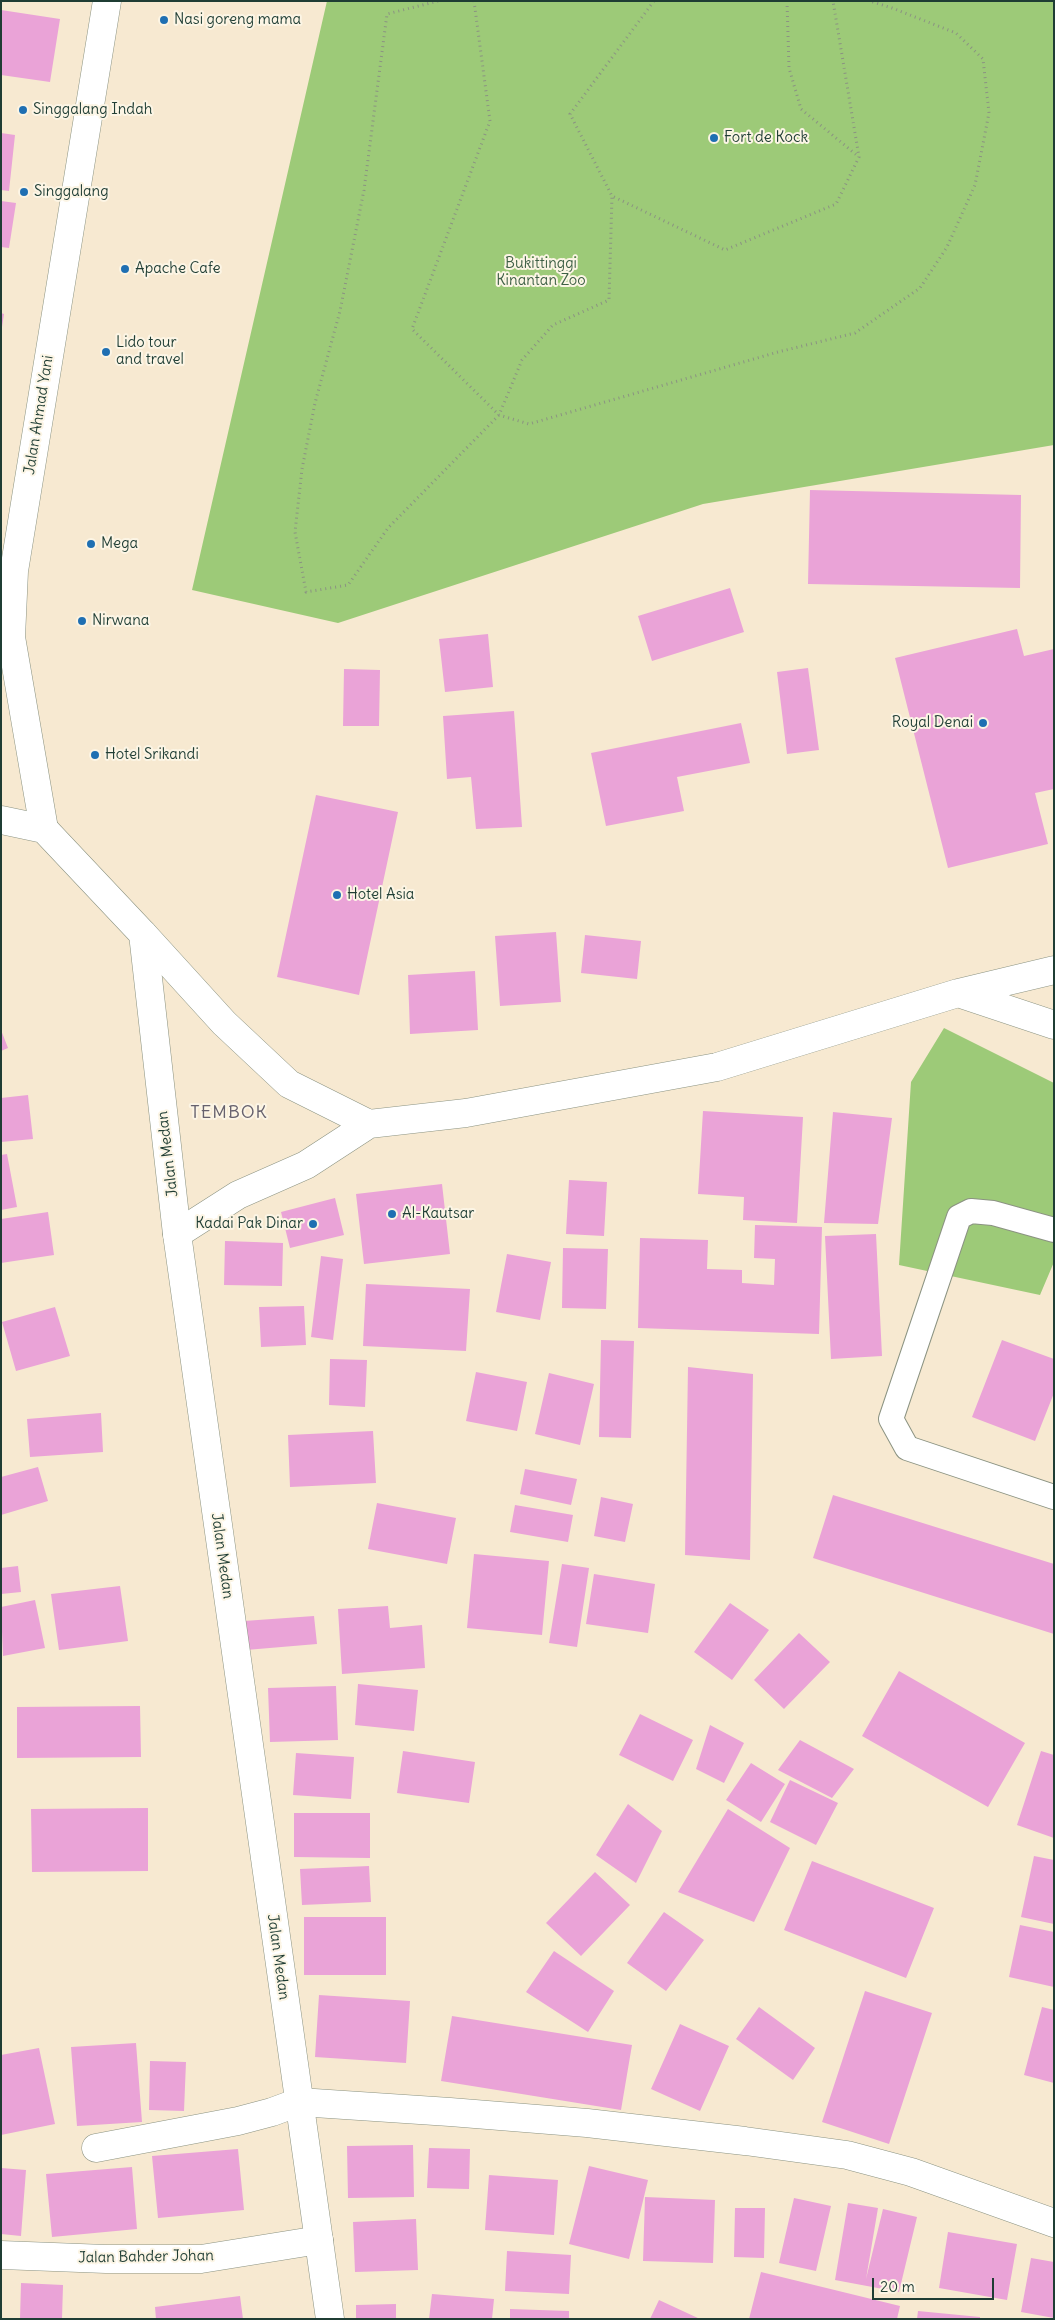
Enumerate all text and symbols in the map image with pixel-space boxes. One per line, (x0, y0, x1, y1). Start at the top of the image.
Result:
place label: Nasi goreng mama (174, 11, 301, 29)
marker: Nasi goreng mama (158, 14, 170, 26)
place label: Singgalang Indah (33, 101, 152, 119)
marker: Singgalang Indah (17, 104, 29, 116)
place label: Fort de Kock (724, 129, 808, 147)
marker: Fort de Kock (708, 132, 720, 144)
place label: Singgalang (34, 183, 109, 201)
marker: Singgalang (18, 186, 30, 198)
park label: Bukittinggi Kinantan Zoo (496, 255, 586, 290)
place label: Apache Cafe (135, 260, 221, 278)
marker: Apache Cafe (119, 263, 131, 275)
place label: Lido tour and travel (116, 334, 184, 369)
marker: Lido tour and travel (100, 346, 112, 358)
street label: Jalan Ahmad Yani (21, 354, 57, 476)
place label: Mega (101, 535, 138, 553)
marker: Mega (85, 538, 97, 550)
place label: Nirwana (92, 612, 149, 630)
marker: Nirwana (76, 615, 88, 627)
place label: Royal Denai (892, 714, 973, 732)
marker: Royal Denai (977, 717, 989, 729)
place label: Hotel Srikandi (105, 746, 199, 764)
marker: Hotel Srikandi (89, 749, 101, 761)
place label: Hotel Asia (347, 886, 414, 904)
marker: Hotel Asia (331, 889, 343, 901)
district label: TEMBOK (190, 1102, 268, 1124)
street label: Jalan Medan (154, 1110, 182, 1198)
place label: Al-Kautsar (402, 1205, 474, 1223)
marker: Al-Kautsar (386, 1208, 398, 1220)
place label: Kadai Pak Dinar (195, 1215, 303, 1233)
marker: Kadai Pak Dinar (307, 1218, 319, 1230)
street label: Jalan Medan (207, 1512, 237, 1600)
street label: Jalan Medan (263, 1913, 293, 2001)
street label: Jalan Bahder Johan (78, 2247, 214, 2267)
scale bar (875, 2268, 998, 2300)
text: 20 m (880, 2277, 915, 2296)

